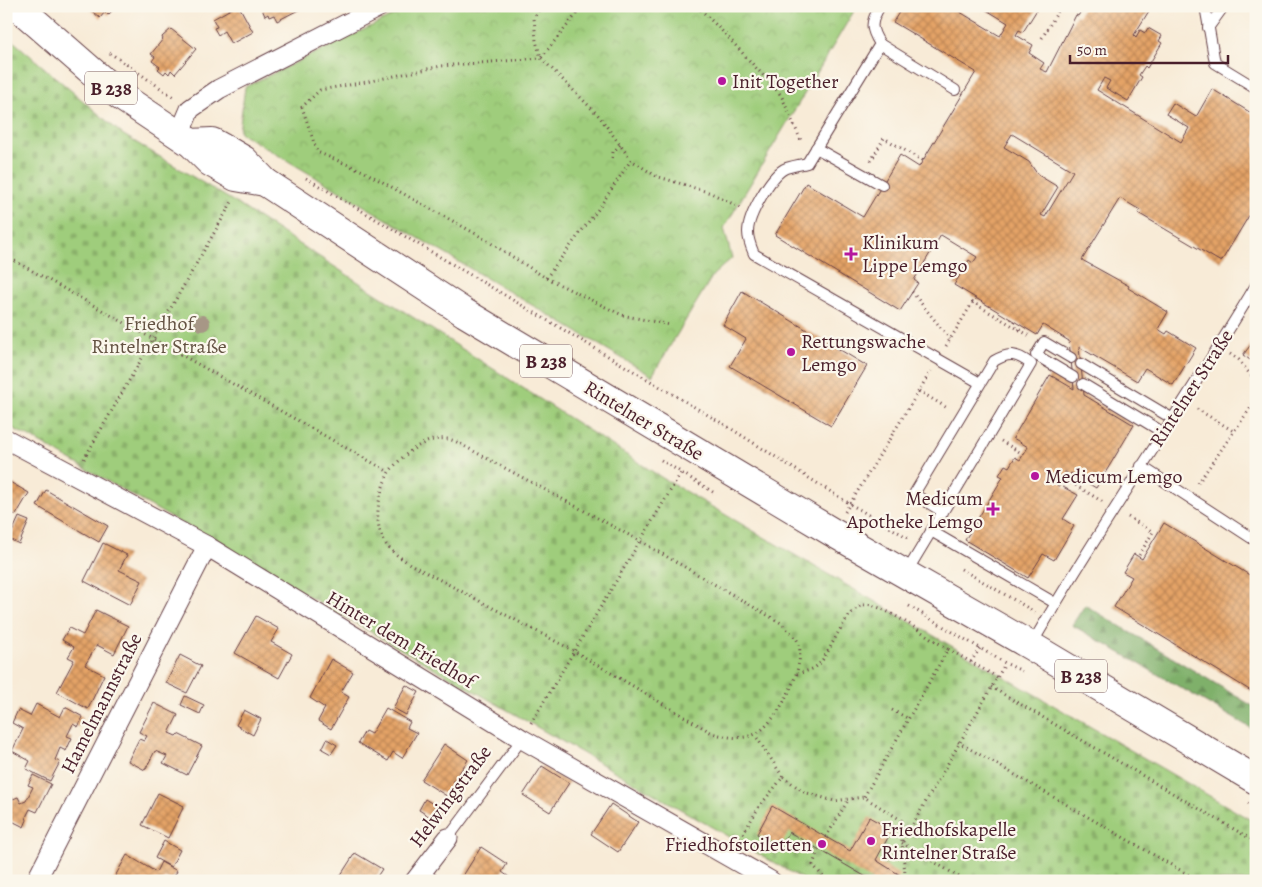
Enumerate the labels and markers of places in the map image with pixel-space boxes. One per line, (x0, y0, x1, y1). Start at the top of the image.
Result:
place label: Init Together (732, 68, 839, 95)
marker: Init Together (716, 75, 728, 87)
place label: Klinikum Lippe Lemgo (862, 229, 968, 279)
marker: Klinikum Lippe Lemgo (844, 247, 858, 261)
place label: Rettungswache Lemgo (801, 328, 926, 378)
marker: Rettungswache Lemgo (785, 346, 797, 358)
place label: Medicum Lemgo (1045, 463, 1183, 490)
marker: Medicum Lemgo (1029, 470, 1041, 482)
place label: Medicum Apotheke Lemgo (846, 485, 983, 535)
marker: Medicum Apotheke Lemgo (987, 503, 999, 515)
place label: Friedhofskapelle Rintelner Straße (881, 816, 1016, 866)
place label: Friedhofstoiletten (665, 831, 812, 858)
marker: Friedhofskapelle Rintelner Straße (865, 835, 877, 847)
marker: Friedhofstoiletten (816, 838, 828, 850)

